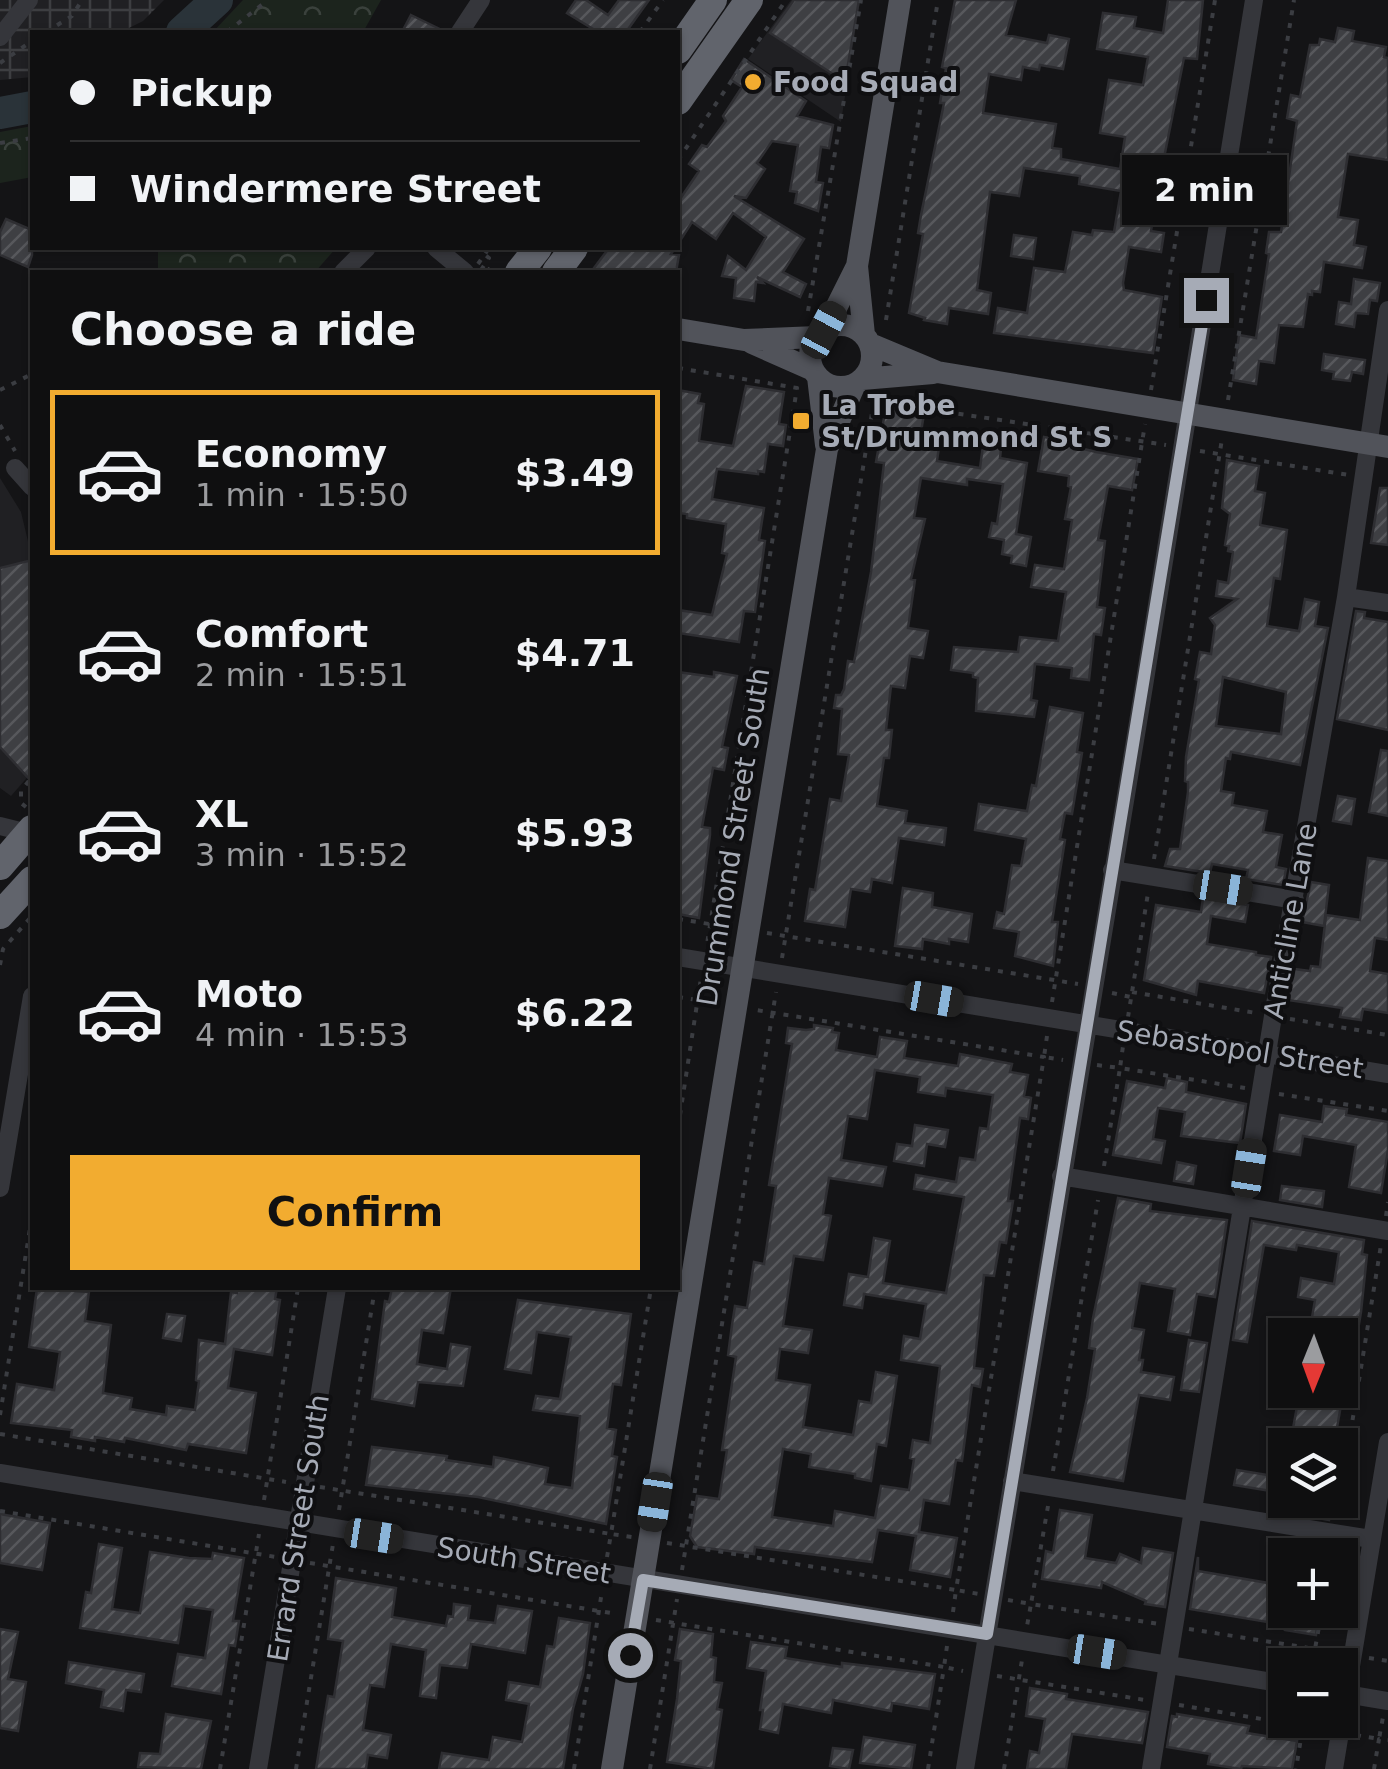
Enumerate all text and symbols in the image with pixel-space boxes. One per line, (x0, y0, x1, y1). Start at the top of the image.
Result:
place label: Food Squad (773, 66, 958, 99)
text: Pickup (130, 71, 273, 115)
marker: Food Squad (742, 71, 764, 93)
callout: 2 min (1124, 155, 1288, 225)
text: Windermere Street (130, 167, 541, 211)
text: 2 min (1154, 171, 1255, 209)
route end (1184, 278, 1229, 323)
car (797, 296, 851, 364)
text: Choose a ride (70, 303, 416, 356)
place label: La Trobe St/Drummond St S (821, 389, 1113, 454)
marker: La Trobe St/Drummond St S (790, 410, 812, 432)
icon: car (75, 428, 165, 518)
text: Economy (195, 432, 387, 476)
text: $3.49 (515, 451, 635, 495)
text: 1 min · 15:50 (195, 476, 409, 514)
icon: car (75, 608, 165, 698)
text: Comfort (195, 612, 368, 656)
text: $4.71 (515, 631, 635, 675)
text: 2 min · 15:51 (195, 656, 409, 694)
street label: Drummond Street South (690, 665, 777, 1009)
icon: car (75, 788, 165, 878)
text: XL (195, 792, 249, 836)
text: $5.93 (515, 811, 635, 855)
street label: Anticline Lane (1257, 821, 1324, 1022)
text: 3 min · 15:52 (195, 836, 409, 874)
car (1191, 868, 1255, 908)
icon: car (75, 968, 165, 1058)
text: Moto (195, 972, 303, 1016)
car (902, 979, 966, 1019)
text: $6.22 (515, 991, 635, 1035)
street label: Sebastopol Street (1114, 1014, 1366, 1085)
text: 4 min · 15:53 (195, 1016, 409, 1054)
car (1229, 1136, 1269, 1200)
button: Confirm (70, 1155, 640, 1270)
north arrow (1268, 1318, 1358, 1408)
map controls (1268, 1318, 1358, 1738)
street label: Errard Street South (261, 1392, 336, 1664)
button: layers (1268, 1428, 1358, 1518)
car (635, 1470, 675, 1534)
car (342, 1516, 406, 1556)
street label: South Street (435, 1530, 613, 1591)
button: + (1268, 1538, 1358, 1628)
car (1065, 1632, 1129, 1672)
route start (608, 1633, 653, 1678)
button: − (1268, 1648, 1358, 1738)

